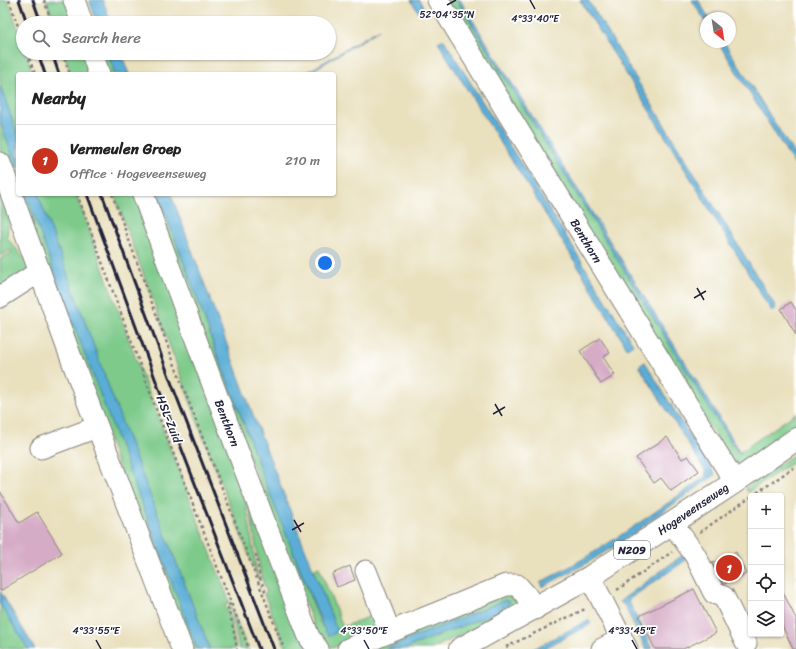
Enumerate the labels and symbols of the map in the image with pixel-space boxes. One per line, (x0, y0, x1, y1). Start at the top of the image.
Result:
text: 52°04'35"N (419, 6, 475, 24)
text: 4°33'40"E (511, 10, 560, 28)
north arrow (700, 12, 736, 48)
street label: Benthorn (564, 214, 608, 268)
your location (315, 253, 335, 273)
street label: HSL-Zuid (150, 392, 189, 448)
street label: Benthorn (208, 396, 246, 450)
street label: Hogeveenseweg (653, 477, 733, 541)
road number: N209 (614, 541, 650, 559)
pin: 1 (716, 553, 742, 583)
text: 4°33'55"E (72, 622, 121, 640)
text: 4°33'50"E (340, 622, 389, 640)
text: 4°33'45"E (608, 622, 657, 640)

